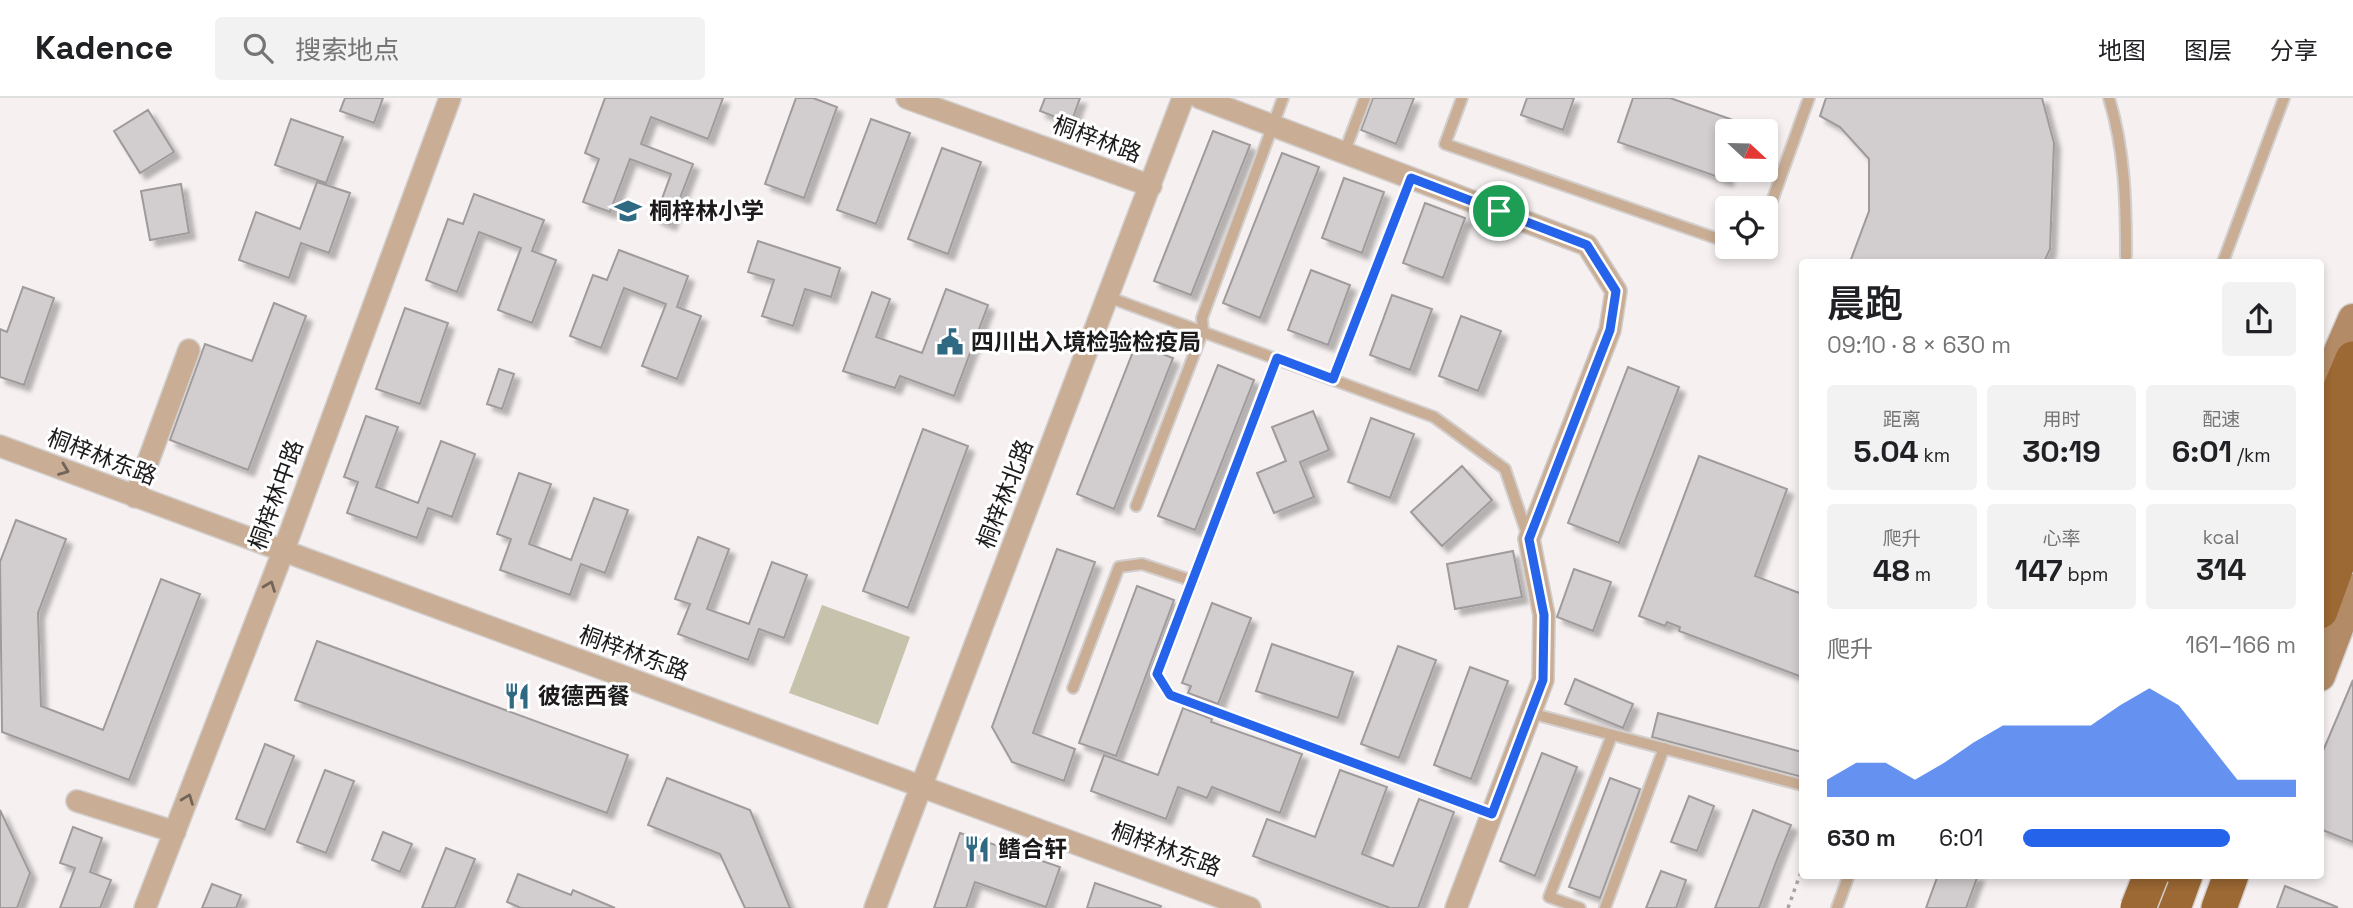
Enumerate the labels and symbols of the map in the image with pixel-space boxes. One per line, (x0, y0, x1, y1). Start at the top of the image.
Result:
street label: 桐梓林路 (1049, 109, 1145, 169)
north arrow (1715, 119, 1778, 182)
pin (1469, 181, 1529, 241)
school or university icon: 桐梓林小学 (613, 196, 643, 226)
place label: 桐梓林小学 (649, 196, 764, 226)
public building icon: 四川出入境检验检疫局 (935, 327, 965, 357)
place label: 四川出入境检验检疫局 (971, 327, 1201, 357)
street label: 桐梓林东路 (43, 422, 161, 492)
street label: 桐梓林北路 (970, 435, 1040, 553)
street label: 桐梓林中路 (242, 436, 310, 554)
one-way arrow (57, 462, 69, 476)
one-way arrow (261, 581, 275, 593)
street label: 桐梓林东路 (575, 619, 693, 687)
restaurant icon: 彼德西餐 (502, 681, 532, 711)
place label: 彼德西餐 (538, 681, 630, 711)
one-way arrow (180, 793, 194, 805)
street label: 桐梓林东路 (1107, 815, 1225, 883)
restaurant icon: 鳍合轩 (962, 834, 992, 864)
place label: 鳍合轩 (998, 834, 1067, 864)

